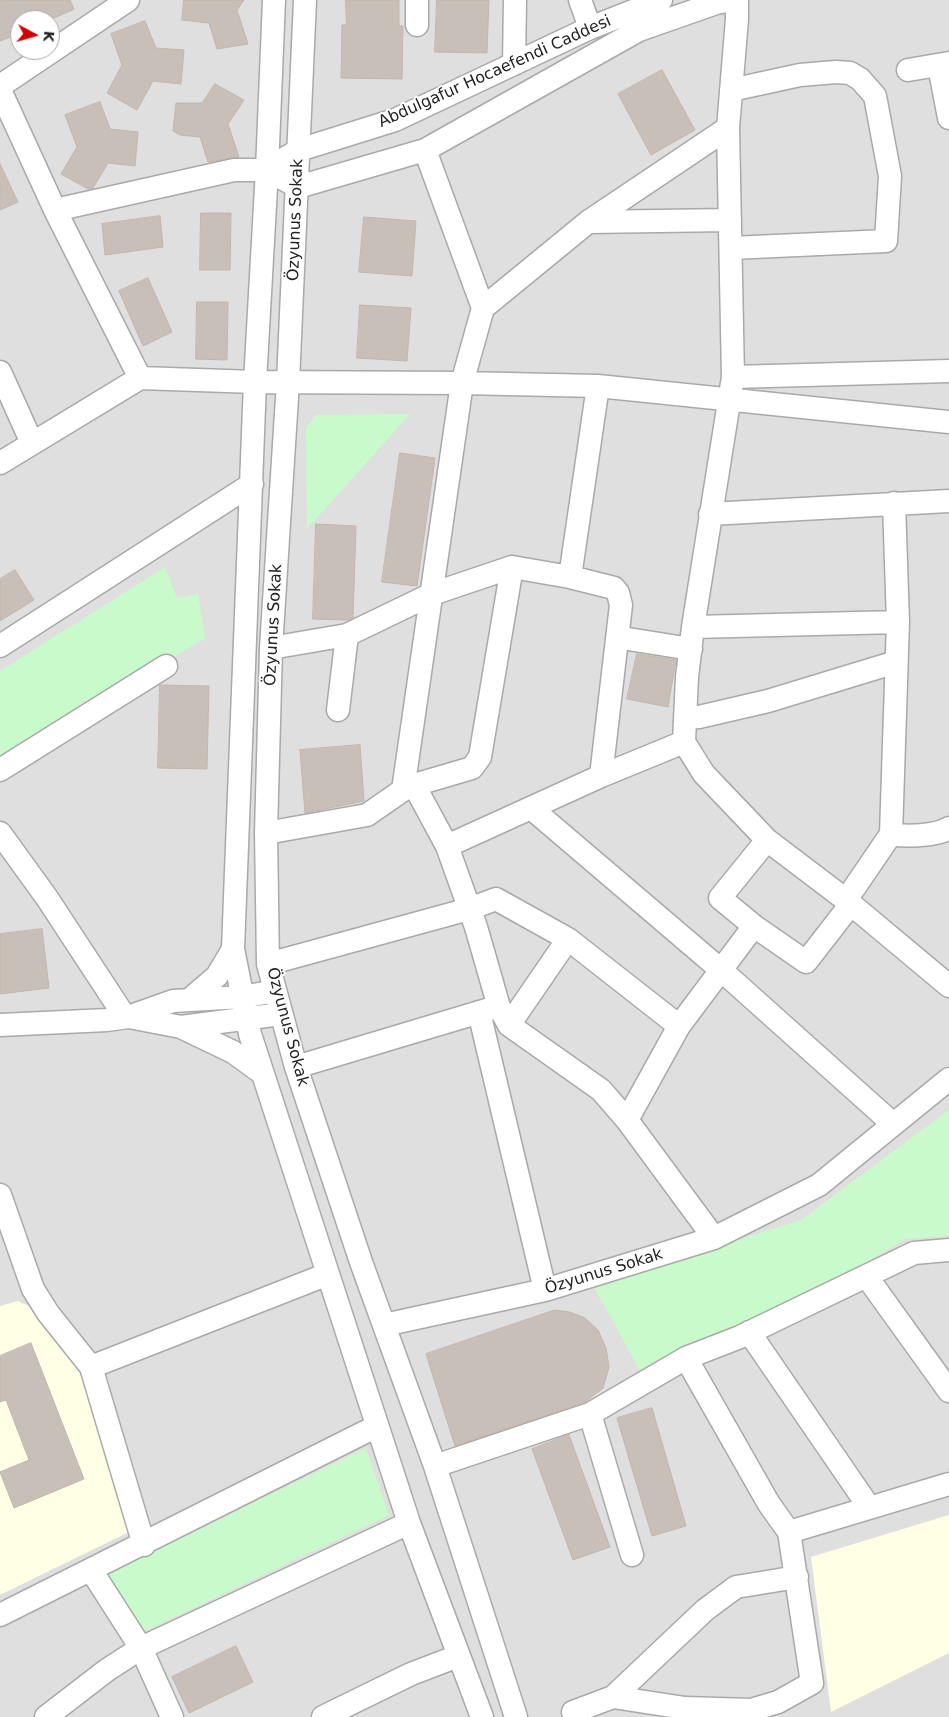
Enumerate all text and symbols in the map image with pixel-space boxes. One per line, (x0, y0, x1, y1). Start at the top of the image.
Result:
north arrow (10, 10, 60, 60)
street label: Abdulgafur Hocaefendi Caddesi (376, 12, 614, 132)
text: K (40, 30, 57, 43)
street label: Özyunus Sokak (284, 159, 308, 281)
street label: Özyunus Sokak (261, 563, 287, 687)
street label: Özyunus Sokak (262, 965, 312, 1089)
street label: Özyunus Sokak (543, 1245, 665, 1299)

